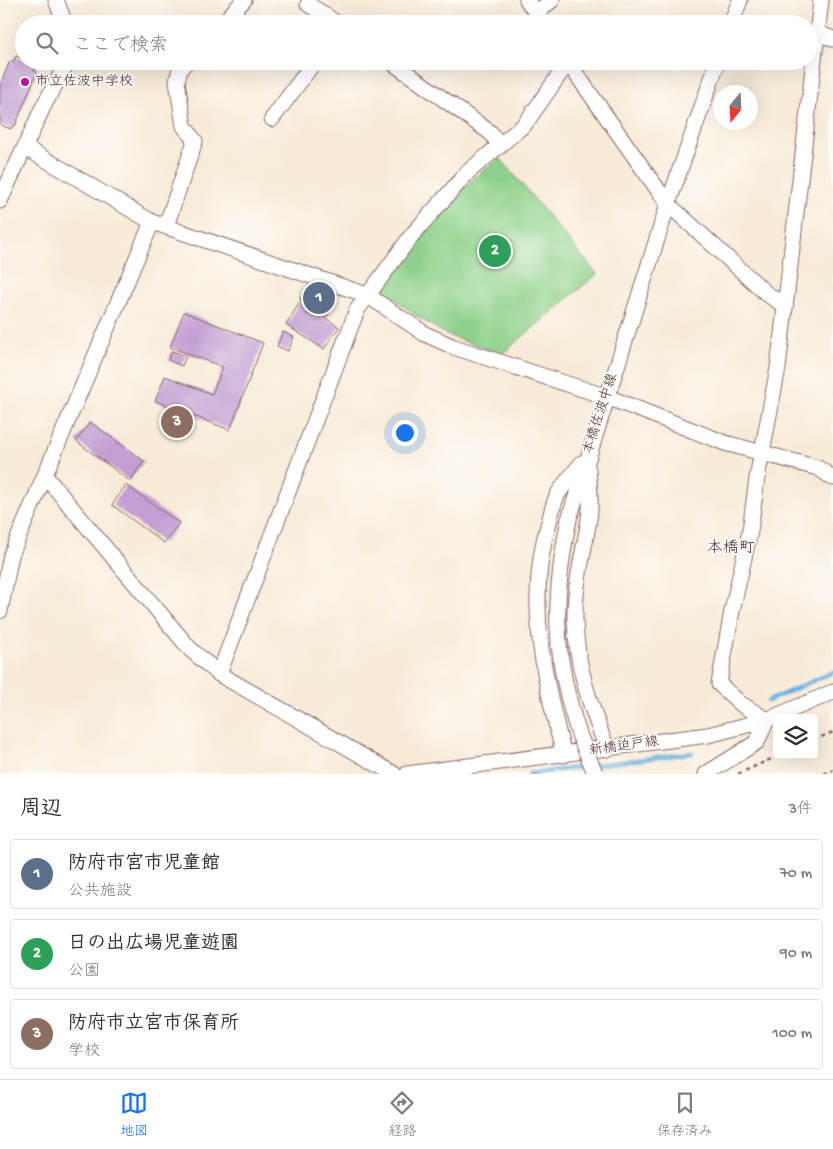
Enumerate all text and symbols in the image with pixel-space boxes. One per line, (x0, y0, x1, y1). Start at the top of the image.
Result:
search box (15, 15, 818, 70)
icon: search (33, 29, 61, 57)
text: ここで検索 (73, 35, 168, 58)
place label: 市立佐波中学校 (35, 74, 133, 91)
marker: 市立佐波中学校 (19, 76, 31, 88)
north arrow (713, 85, 758, 130)
pin: 2 (479, 232, 511, 270)
pin: 1 (303, 279, 335, 317)
street label: 本橋佐波中線 (580, 371, 622, 457)
pin: 3 (161, 403, 193, 441)
your location (392, 420, 418, 446)
district label: 本橋町 (707, 539, 755, 559)
map controls (773, 714, 818, 759)
button: layers (773, 714, 818, 759)
street label: 新橋迫戸線 (588, 734, 660, 760)
text: 周辺 (20, 798, 62, 823)
text: 3件 (789, 801, 813, 820)
text: 防府市宮市児童館 (68, 853, 220, 876)
text: 1 (34, 865, 40, 884)
text: 70 m (779, 865, 812, 884)
text: 公共施設 (68, 883, 132, 902)
text: 日の出広場児童遊園 (68, 933, 239, 956)
text: 2 (33, 945, 41, 964)
text: 90 m (780, 945, 812, 964)
text: 公園 (68, 963, 100, 982)
text: 防府市立宮市保育所 (68, 1013, 239, 1036)
text: 3 (33, 1025, 41, 1044)
text: 100 m (772, 1025, 812, 1044)
text: 学校 (68, 1043, 100, 1062)
tab: 地図 (120, 1089, 148, 1141)
tab: 経路 (388, 1089, 416, 1141)
tab: 保存済み (657, 1089, 713, 1141)

